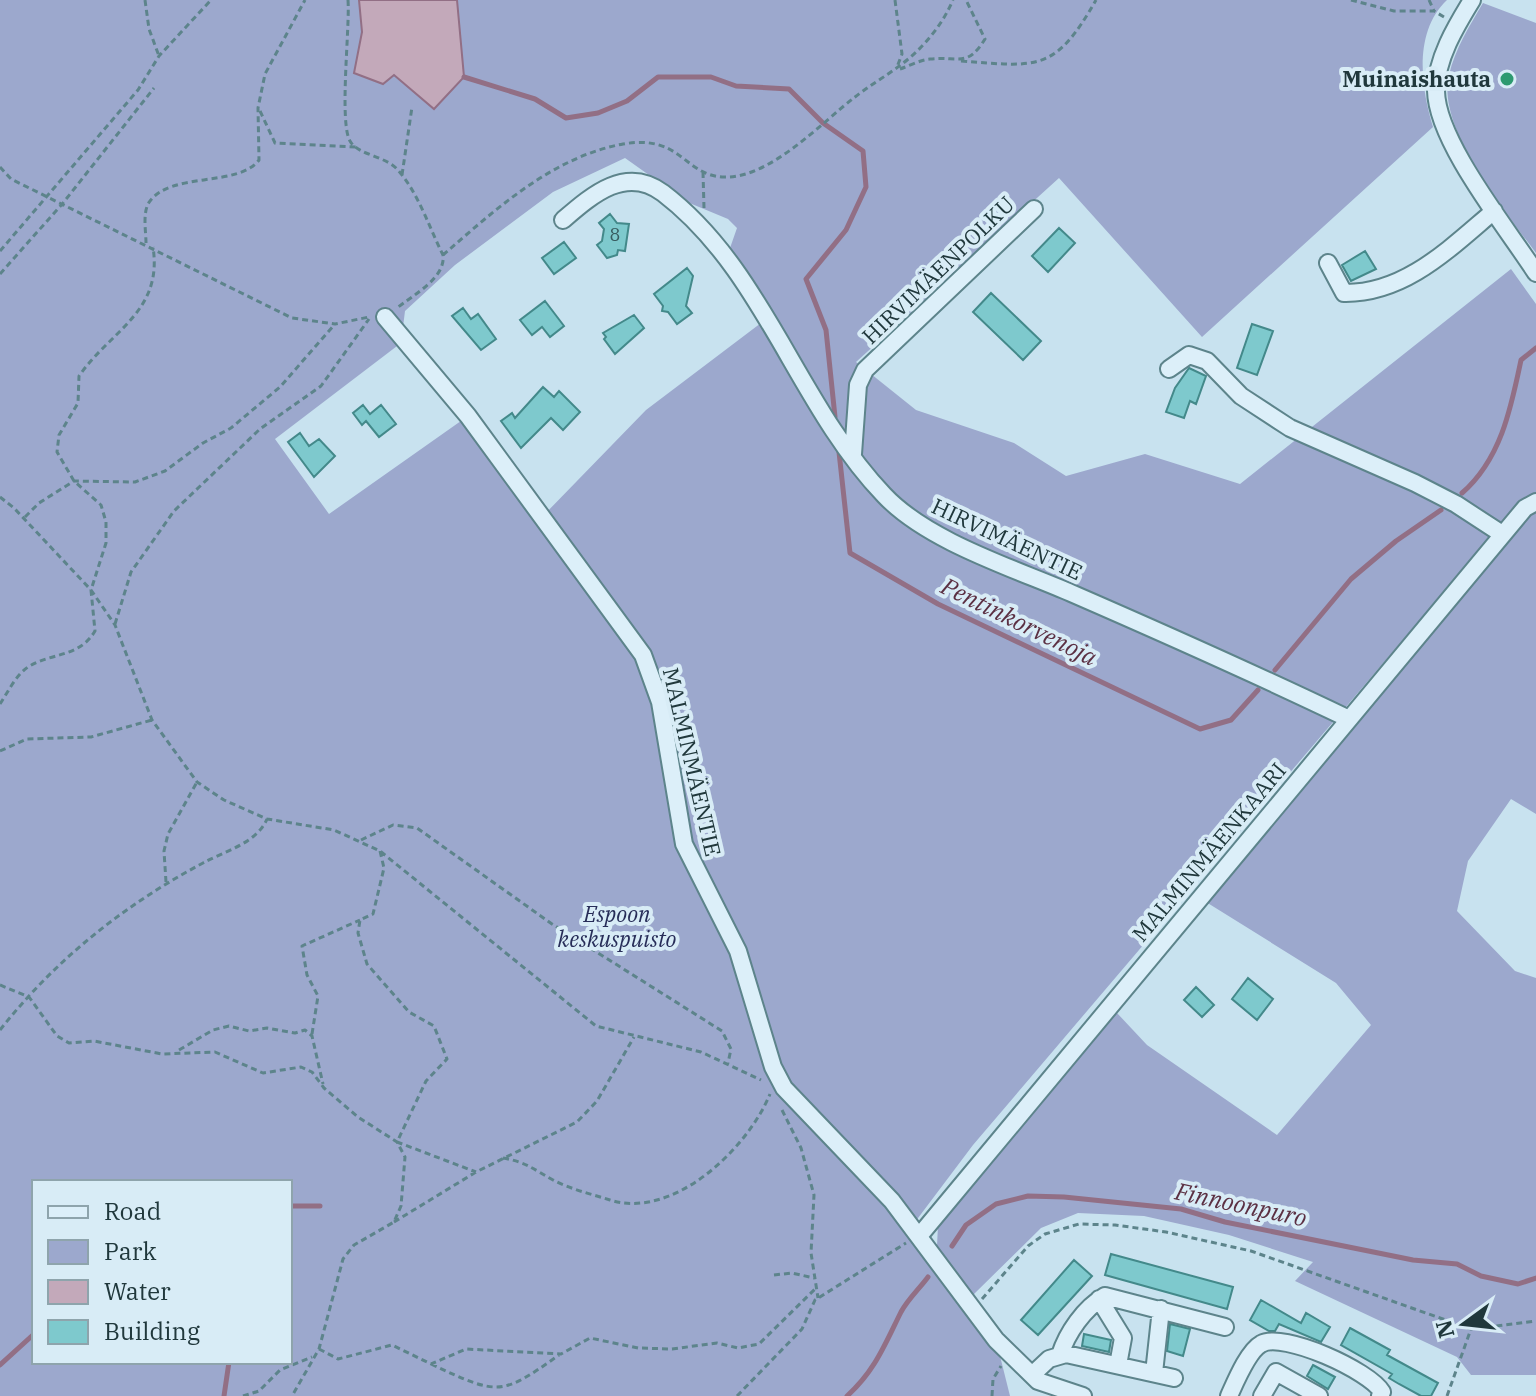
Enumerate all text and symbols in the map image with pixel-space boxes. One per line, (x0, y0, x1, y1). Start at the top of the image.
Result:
place label: Muinaishauta (1342, 64, 1491, 93)
marker: Muinaishauta (1498, 70, 1516, 88)
street label: HIRVIMÄENPOLKU (855, 189, 1020, 350)
house number: 8 (610, 223, 620, 246)
street label: HIRVIMÄENTIE (927, 491, 1087, 586)
water label: Pentinkorvenoja (935, 569, 1103, 673)
street label: MALMINMÄENTIE (657, 665, 728, 859)
street label: MALMINMÄENKAARI (1125, 756, 1292, 947)
park label: Espoon keskuspuisto (557, 899, 677, 953)
water label: Finnoonpuro (1172, 1174, 1310, 1234)
legend (32, 1180, 292, 1364)
text: Road (104, 1195, 161, 1227)
text: Park (104, 1235, 156, 1267)
text: Water (104, 1275, 171, 1307)
north arrow (1424, 1284, 1504, 1364)
text: Building (104, 1315, 200, 1347)
text: N (1428, 1317, 1460, 1341)

